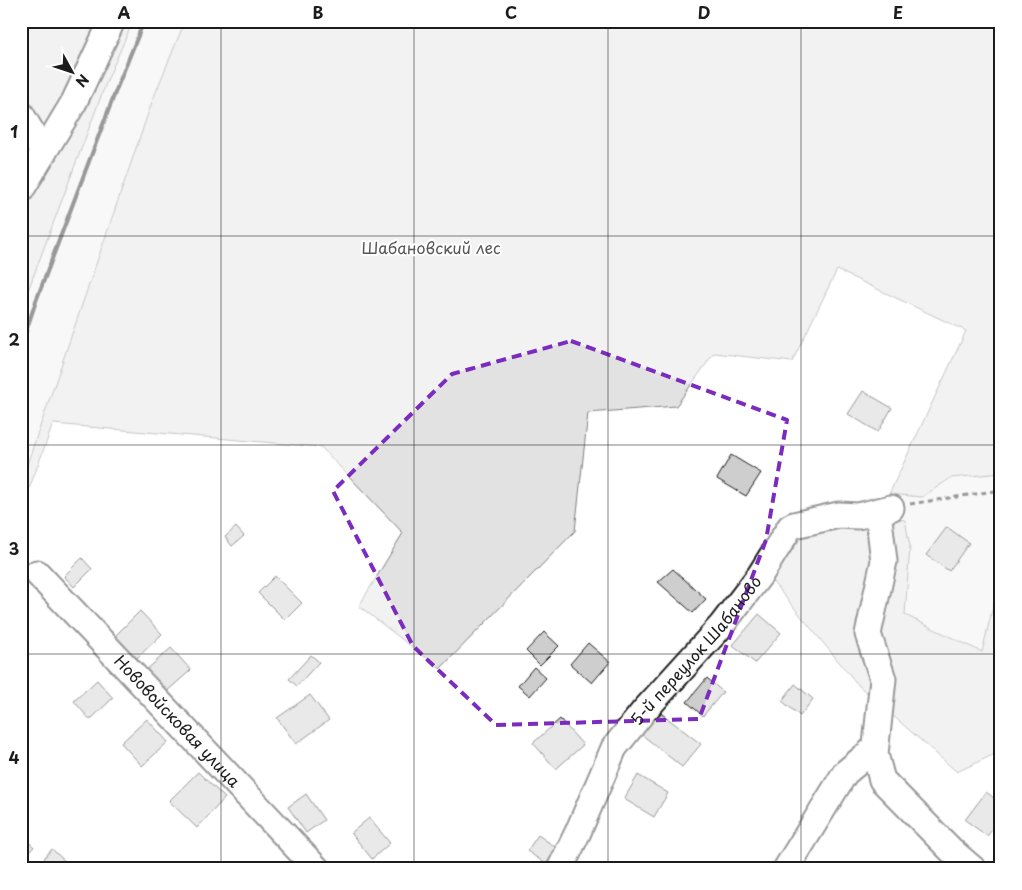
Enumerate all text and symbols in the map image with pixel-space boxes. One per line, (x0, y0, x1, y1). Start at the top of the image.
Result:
text: A (118, 0, 131, 24)
text: B (313, 0, 324, 24)
text: C (505, 0, 517, 24)
text: D (698, 0, 710, 24)
text: E (893, 0, 903, 24)
north arrow (48, 48, 98, 98)
text: N (71, 70, 94, 92)
text: 1 (10, 119, 18, 143)
park label: Шабановский лес (362, 235, 500, 259)
text: 2 (8, 327, 20, 351)
text: 3 (9, 536, 19, 560)
street label: 5-й переулок Шабаново (624, 570, 766, 730)
street label: Нововойсковая улица (109, 649, 246, 792)
text: 4 (9, 745, 20, 769)

